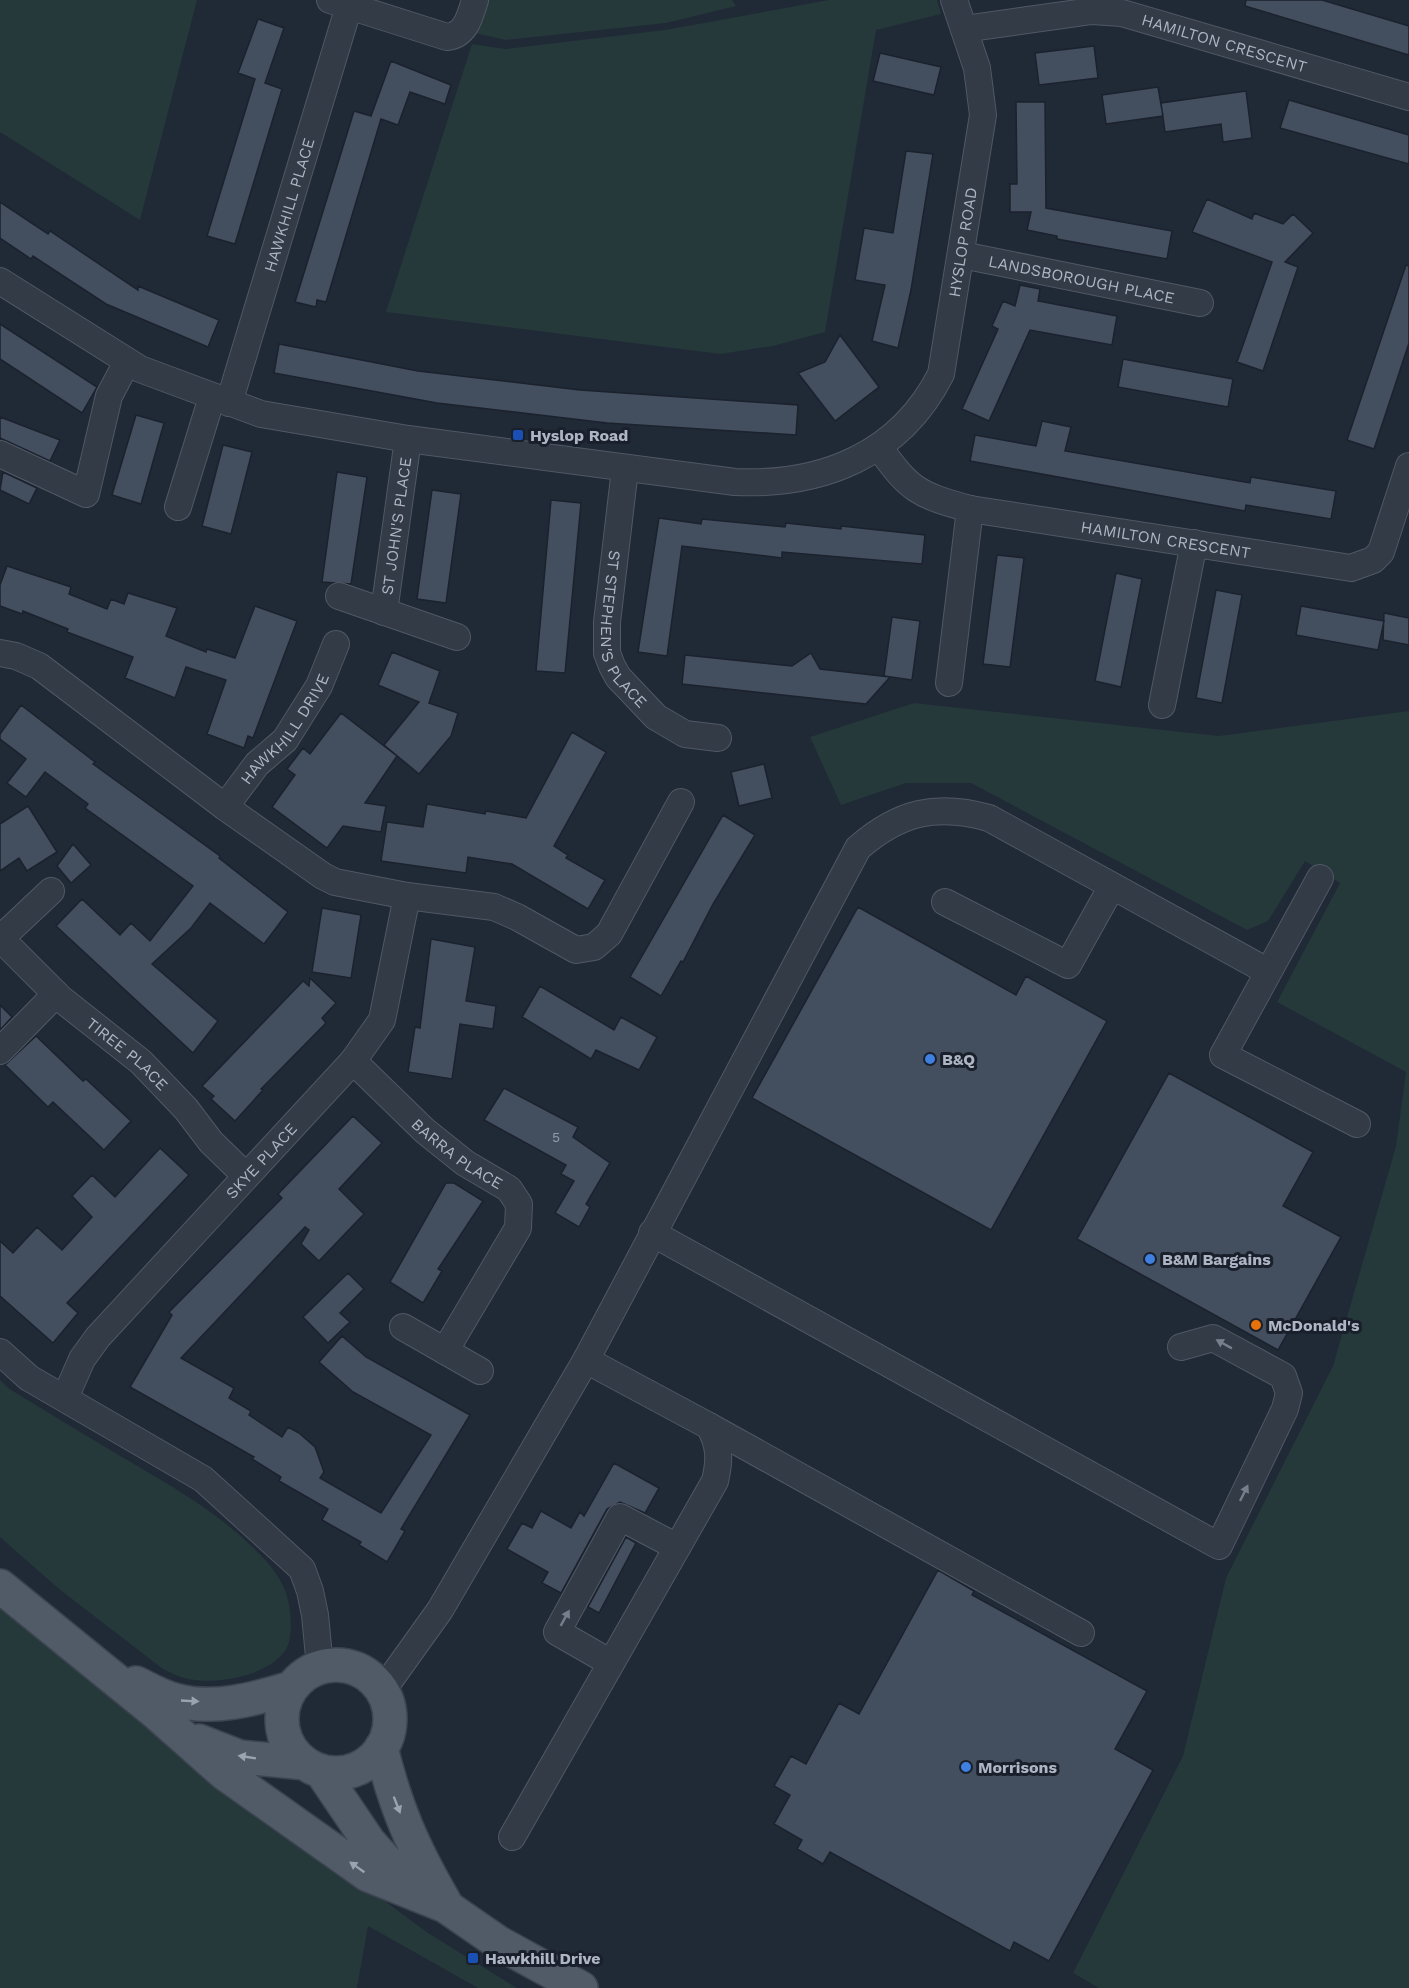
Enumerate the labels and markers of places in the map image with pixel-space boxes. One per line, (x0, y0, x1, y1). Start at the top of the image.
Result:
place label: Hyslop Road (530, 426, 628, 445)
marker: Hyslop Road (511, 428, 525, 442)
place label: B&Q (942, 1050, 975, 1069)
marker: B&Q (923, 1052, 937, 1066)
place label: B&M Bargains (1162, 1250, 1271, 1269)
marker: B&M Bargains (1143, 1252, 1157, 1266)
place label: McDonald's (1268, 1316, 1360, 1335)
marker: McDonald's (1249, 1318, 1263, 1332)
place label: Morrisons (978, 1758, 1057, 1777)
marker: Morrisons (959, 1760, 973, 1774)
place label: Hawkhill Drive (485, 1949, 601, 1968)
marker: Hawkhill Drive (466, 1951, 480, 1965)

